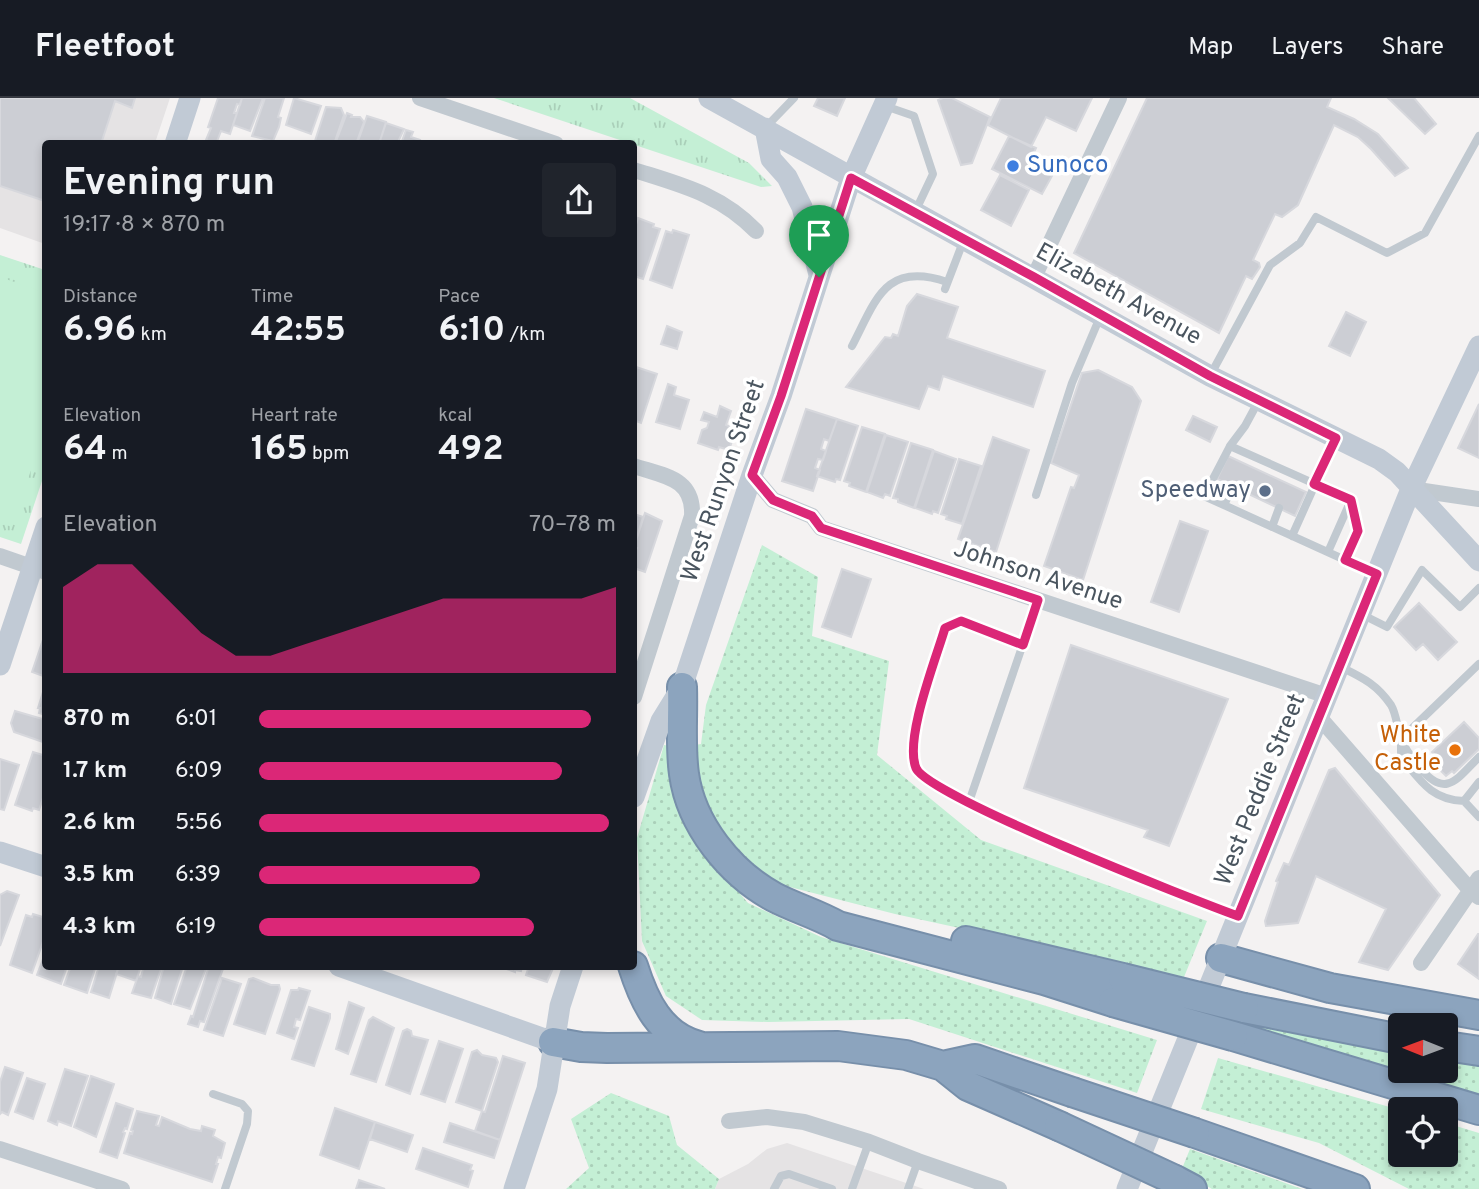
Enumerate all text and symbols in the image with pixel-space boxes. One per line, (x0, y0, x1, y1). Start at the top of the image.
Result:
text: Fleetfoot (35, 27, 175, 69)
text: Map (1188, 33, 1233, 63)
text: Layers (1271, 33, 1343, 63)
text: Share (1381, 33, 1444, 63)
place label: Sunoco (1027, 151, 1108, 181)
marker: Sunoco (1005, 158, 1021, 174)
text: Evening run (63, 160, 275, 209)
button: share (542, 163, 616, 237)
pin (789, 205, 849, 277)
text: 19:17 · 8 × 870 m (63, 211, 225, 240)
icon: arrive (800, 216, 838, 254)
street label: Elizabeth Avenue (1030, 237, 1206, 353)
text: Distance (63, 285, 138, 309)
text: Time (251, 285, 293, 309)
text: Pace (438, 285, 480, 309)
text: 6.96 (63, 309, 136, 353)
text: 42:55 (251, 309, 346, 353)
text: 6:10 (438, 309, 505, 353)
text: km (136, 323, 167, 347)
text: /km (505, 323, 545, 347)
street label: West Runyon Street (675, 376, 773, 586)
text: Elevation (63, 404, 141, 428)
text: Heart rate (251, 404, 338, 428)
text: kcal (438, 404, 472, 428)
text: 64 (63, 428, 107, 472)
text: 165 (251, 428, 308, 472)
text: 492 (438, 428, 504, 472)
text: m (107, 442, 128, 466)
text: bpm (308, 442, 349, 466)
place label: Speedway (1140, 476, 1251, 506)
marker: Speedway (1257, 483, 1273, 499)
text: Elevation (63, 511, 158, 540)
text: 70–78 m (529, 511, 616, 540)
street label: Johnson Avenue (949, 534, 1127, 618)
street label: West Peddie Street (1209, 690, 1313, 890)
text: 870 m (63, 705, 130, 734)
text: 6:01 (175, 705, 217, 734)
place label: White Castle (1374, 721, 1441, 779)
marker: White Castle (1447, 742, 1463, 758)
text: 1.7 km (63, 757, 127, 786)
text: 6:09 (175, 757, 222, 786)
text: 2.6 km (63, 809, 136, 838)
text: 5:56 (175, 809, 222, 838)
text: 3.5 km (63, 861, 135, 890)
text: 6:39 (175, 861, 221, 890)
text: 4.3 km (63, 913, 136, 942)
text: 6:19 (175, 913, 216, 942)
north arrow (1388, 1013, 1458, 1083)
map controls (1388, 1013, 1458, 1167)
button: locate (1388, 1097, 1458, 1167)

